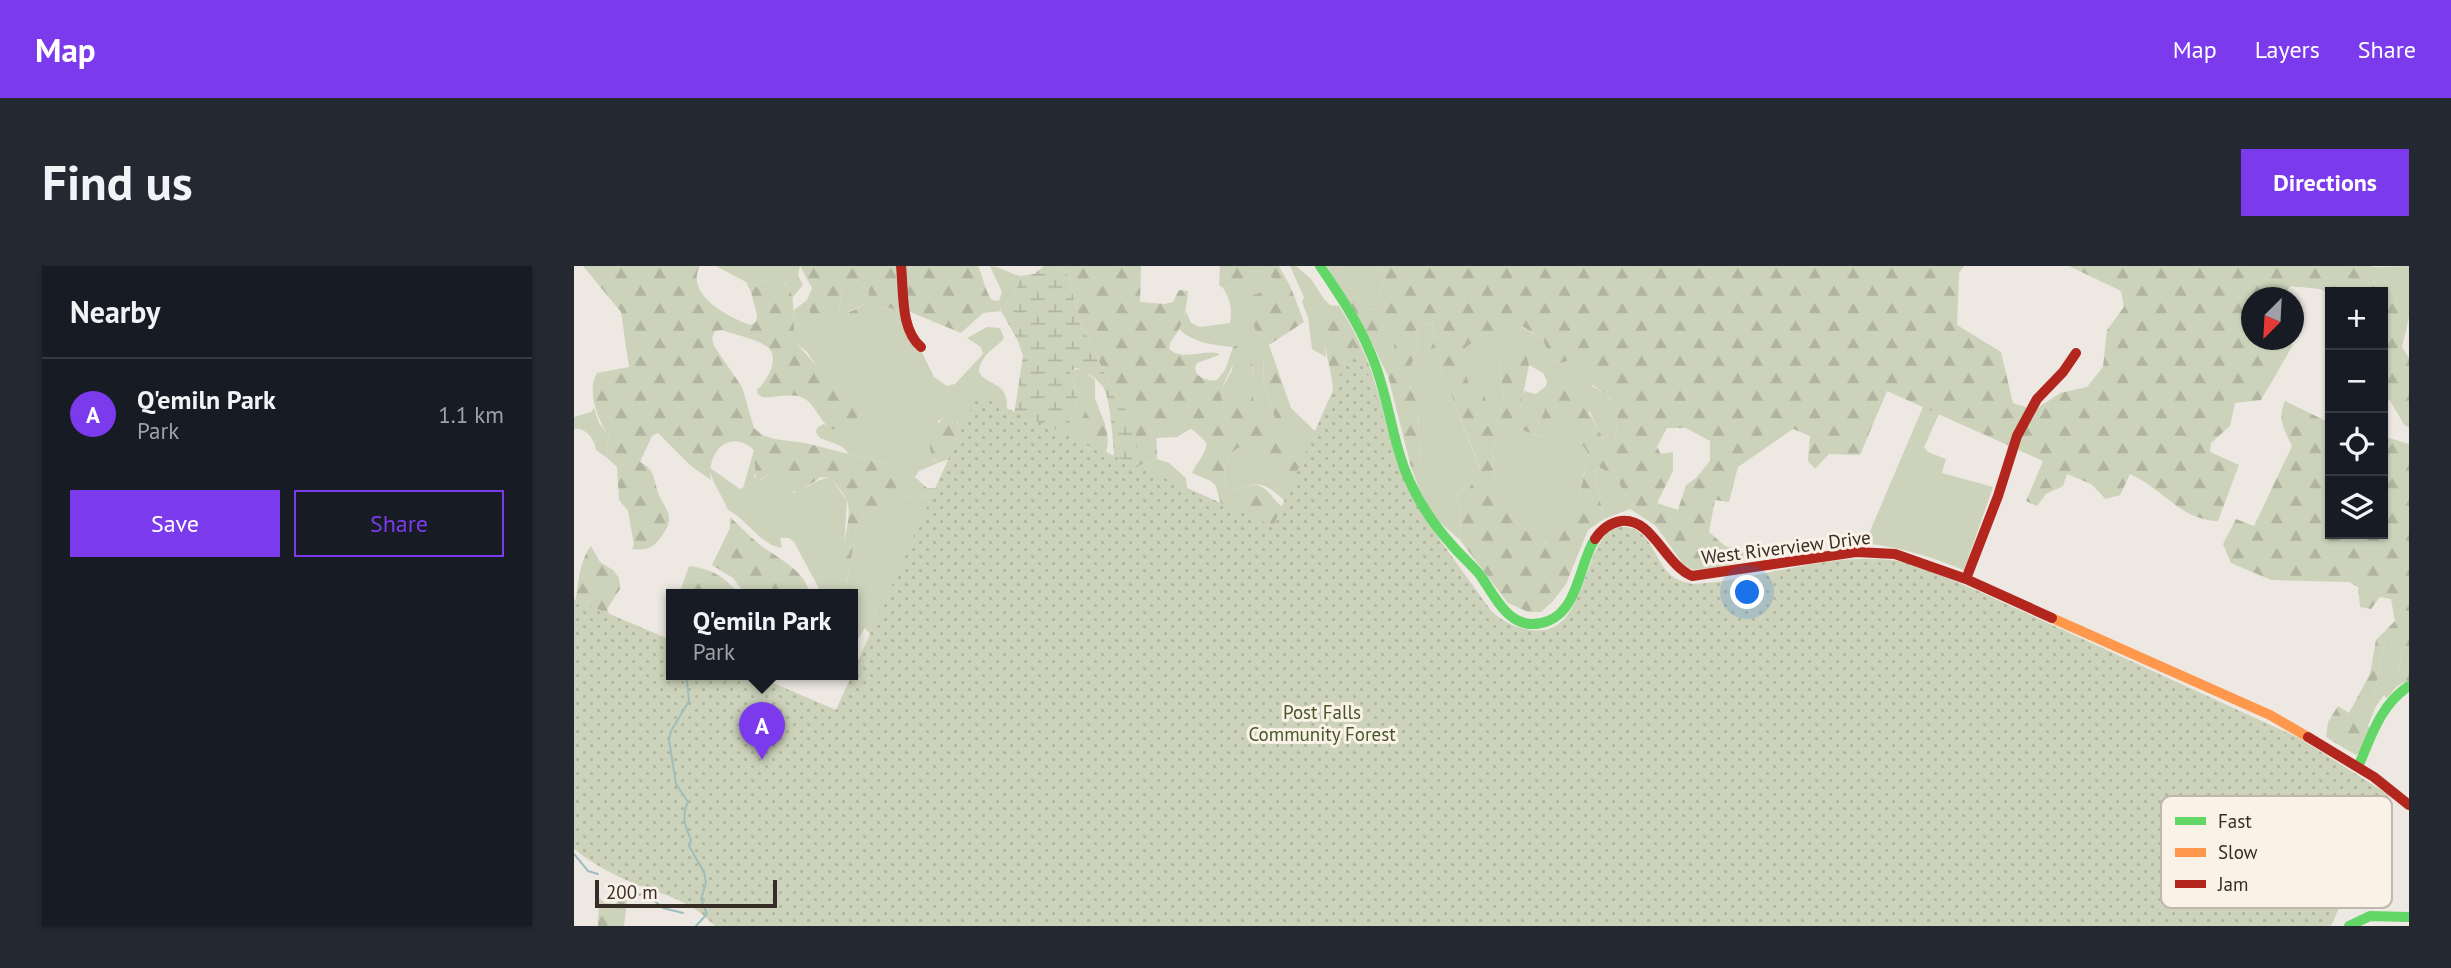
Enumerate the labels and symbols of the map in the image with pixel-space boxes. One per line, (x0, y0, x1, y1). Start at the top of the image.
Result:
north arrow (2241, 287, 2304, 350)
street label: West Riverview Drive (1700, 525, 1872, 569)
your location (1730, 575, 1764, 609)
park label: Post Falls Community Forest (1248, 700, 1396, 746)
pin: A (739, 702, 785, 760)
legend (2161, 796, 2392, 908)
text: Fast (2218, 809, 2252, 833)
text: Slow (2218, 840, 2258, 864)
text: Jam (2217, 872, 2248, 896)
scale bar (595, 877, 777, 909)

